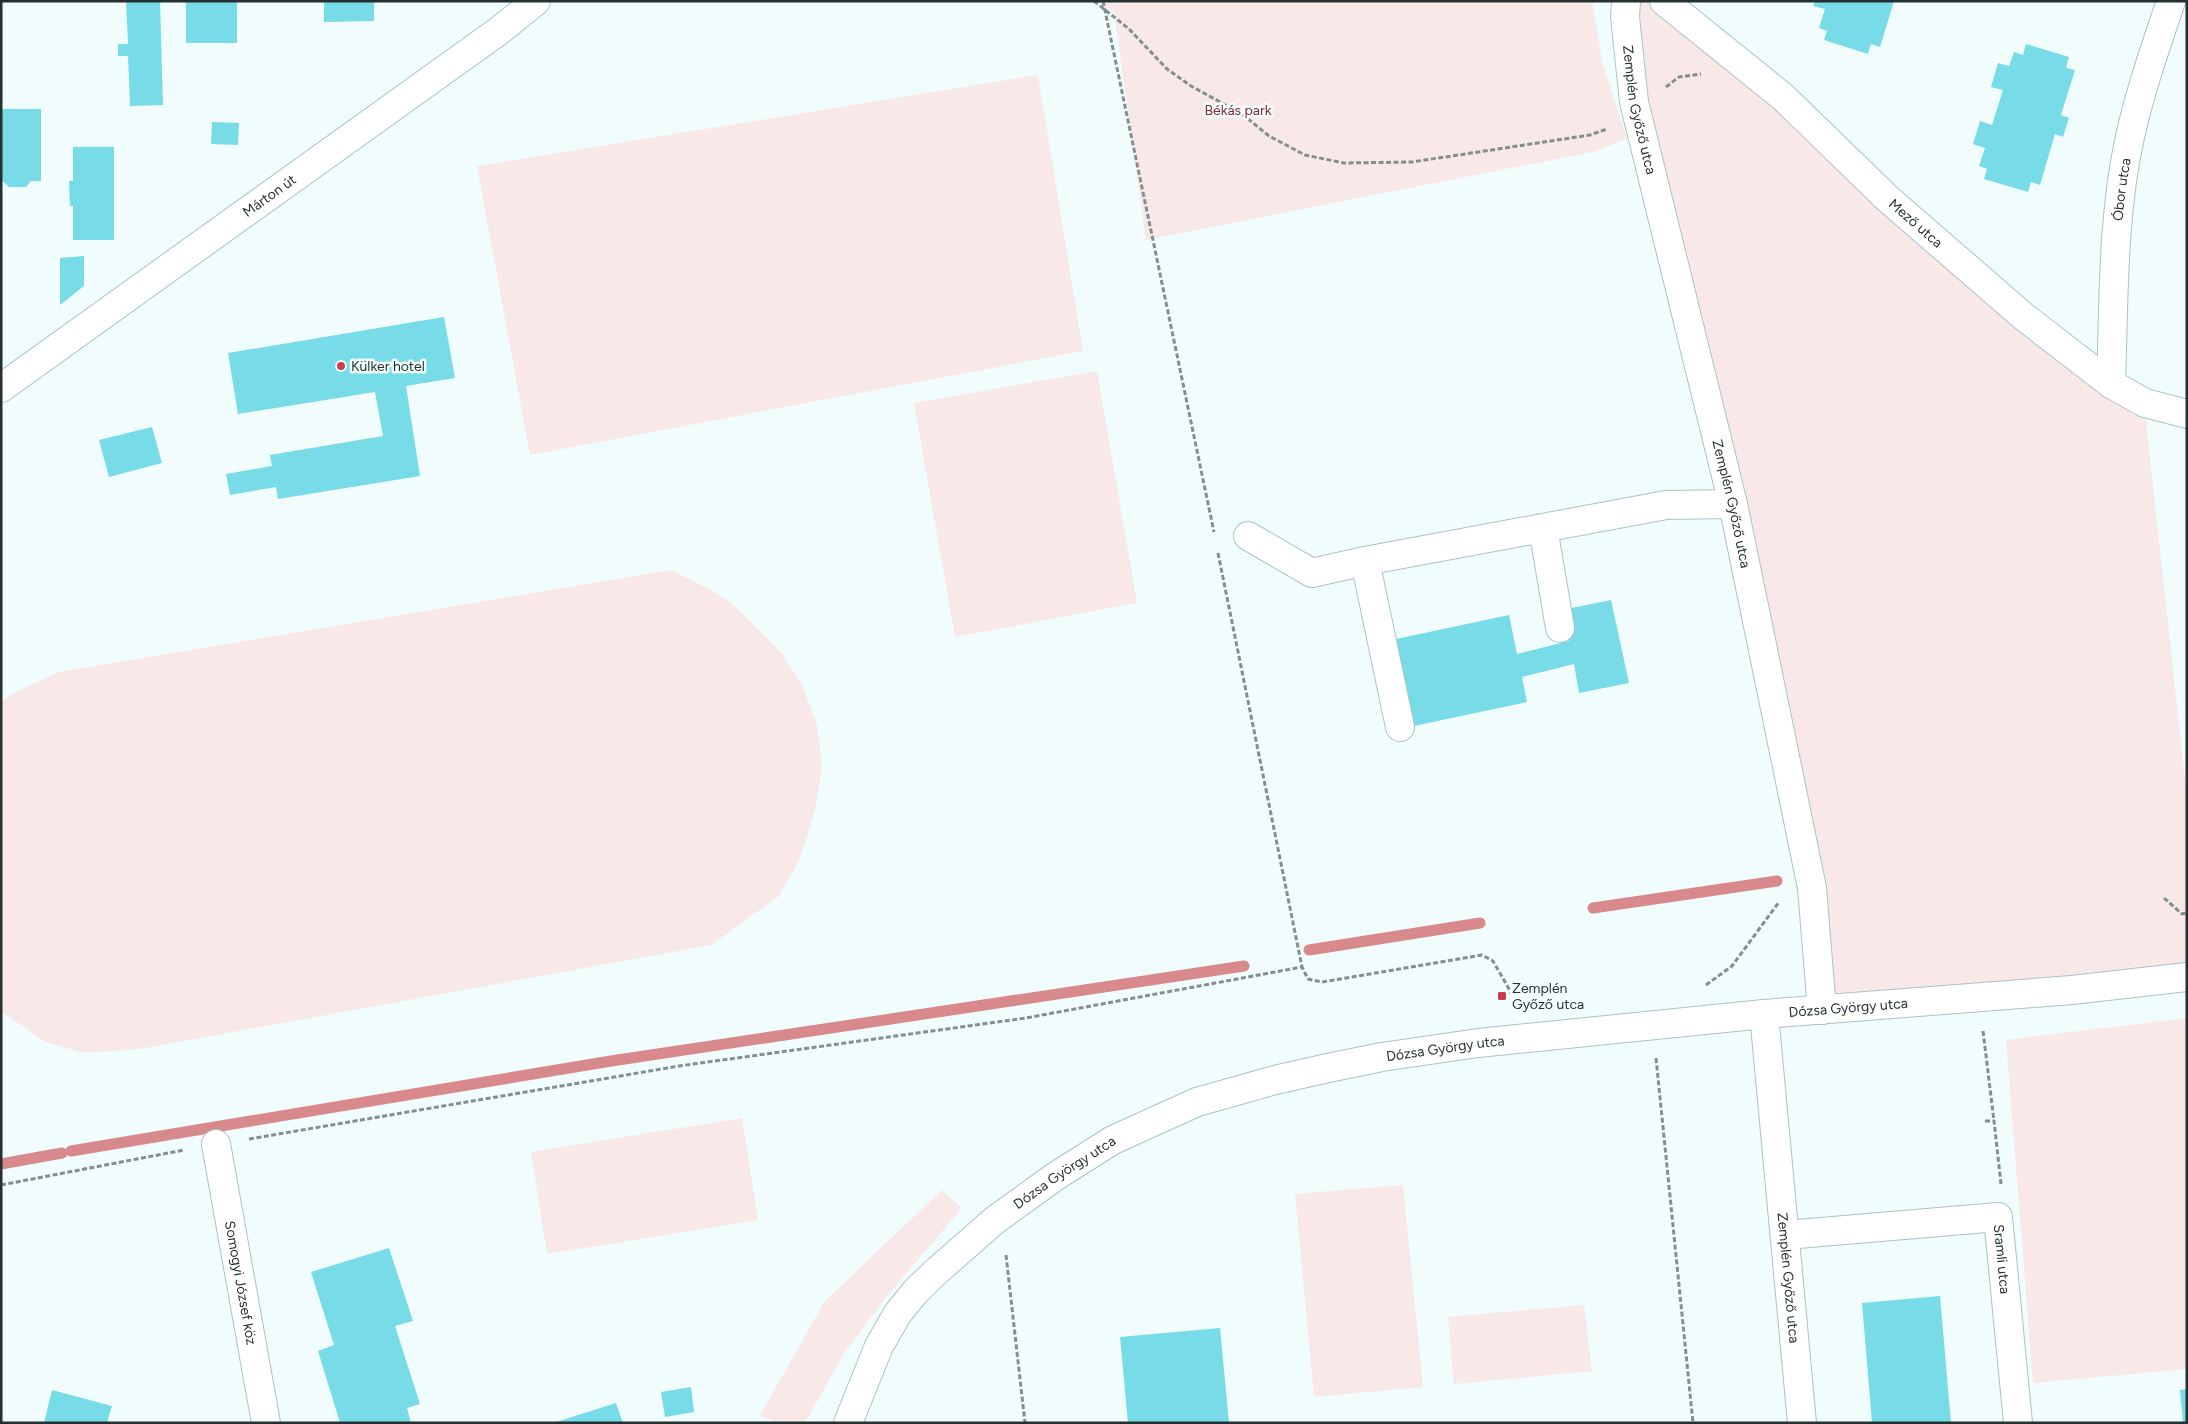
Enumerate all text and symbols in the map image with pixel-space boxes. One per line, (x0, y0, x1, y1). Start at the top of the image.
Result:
street label: Zemplén Győző utca (1619, 44, 1659, 176)
park label: Békás park (1205, 102, 1272, 119)
street label: Óbor utca (2110, 157, 2135, 222)
street label: Márton út (239, 171, 299, 221)
street label: Mező utca (1885, 195, 1946, 251)
place label: Külker hotel (351, 358, 425, 375)
marker: Külker hotel (335, 360, 347, 372)
street label: Zemplén Győző utca (1708, 438, 1754, 570)
place label: Zemplén Győző utca (1512, 980, 1584, 1013)
marker: Zemplén Győző utca (1496, 990, 1508, 1002)
street label: Dózsa György utca (1788, 995, 1908, 1021)
street label: Dózsa György utca (1385, 1032, 1505, 1065)
street label: Dózsa György utca (1010, 1133, 1119, 1213)
street label: Zemplén Győző utca (1773, 1212, 1803, 1344)
street label: Somogyi József köz (221, 1219, 260, 1346)
street label: Sramli utca (1990, 1223, 2013, 1295)

